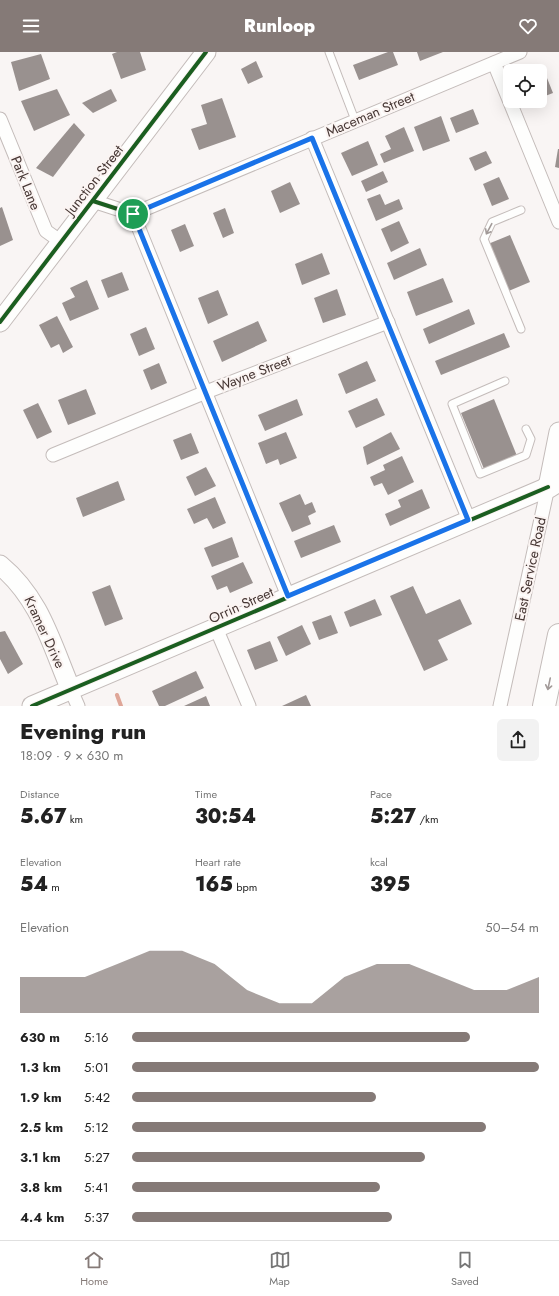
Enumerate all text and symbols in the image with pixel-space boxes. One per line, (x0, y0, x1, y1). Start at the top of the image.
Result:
text: Runloop (244, 13, 315, 39)
icon: menu (20, 15, 42, 37)
icon: heart (517, 15, 539, 37)
map controls (503, 64, 547, 108)
button: locate (503, 64, 547, 108)
street label: Maceman Street (323, 86, 418, 142)
street label: Junction Street (59, 140, 128, 221)
street label: Park Lane (6, 153, 46, 213)
pin (116, 197, 150, 231)
icon: arrive (122, 203, 144, 225)
one-way arrow (484, 223, 492, 235)
street label: Wayne Street (214, 350, 294, 396)
street label: East Service Road (509, 515, 551, 623)
street label: Orrin Street (205, 582, 277, 628)
street label: Kramer Drive (20, 593, 70, 671)
one-way arrow (544, 678, 552, 691)
text: Evening run (20, 715, 146, 747)
button: share (497, 719, 539, 761)
text: 18:09 · 9 × 630 m (20, 746, 123, 765)
text: Distance (20, 786, 59, 802)
text: Time (195, 786, 217, 802)
text: Pace (370, 786, 392, 802)
text: 5.67 (20, 802, 66, 831)
text: 30:54 (195, 802, 256, 831)
text: 5:27 (370, 802, 416, 831)
text: km (66, 811, 83, 827)
text: /km (416, 811, 439, 827)
text: Elevation (20, 854, 62, 870)
text: Heart rate (195, 854, 241, 870)
text: kcal (370, 854, 388, 870)
text: 54 (20, 870, 48, 899)
text: 165 (195, 870, 233, 899)
text: 395 (370, 870, 410, 899)
text: m (48, 879, 60, 895)
text: bpm (233, 879, 257, 895)
text: Elevation (20, 918, 69, 937)
text: 50–54 m (485, 918, 539, 937)
text: 630 m (20, 1028, 60, 1047)
text: 5:16 (84, 1028, 109, 1047)
text: 1.3 km (20, 1058, 61, 1077)
text: 5:01 (84, 1058, 109, 1077)
text: 1.9 km (20, 1088, 62, 1107)
text: 5:42 (84, 1088, 110, 1107)
text: 2.5 km (20, 1118, 63, 1137)
text: 5:12 (84, 1118, 108, 1137)
text: 3.1 km (20, 1148, 61, 1167)
text: 5:27 (84, 1148, 109, 1167)
text: 3.8 km (20, 1178, 62, 1197)
text: 5:41 (84, 1178, 109, 1197)
text: 4.4 km (20, 1208, 64, 1227)
text: 5:37 (84, 1208, 109, 1227)
tab: Home (80, 1249, 108, 1289)
tab: Map (269, 1249, 291, 1289)
tab: Saved (451, 1249, 479, 1289)

